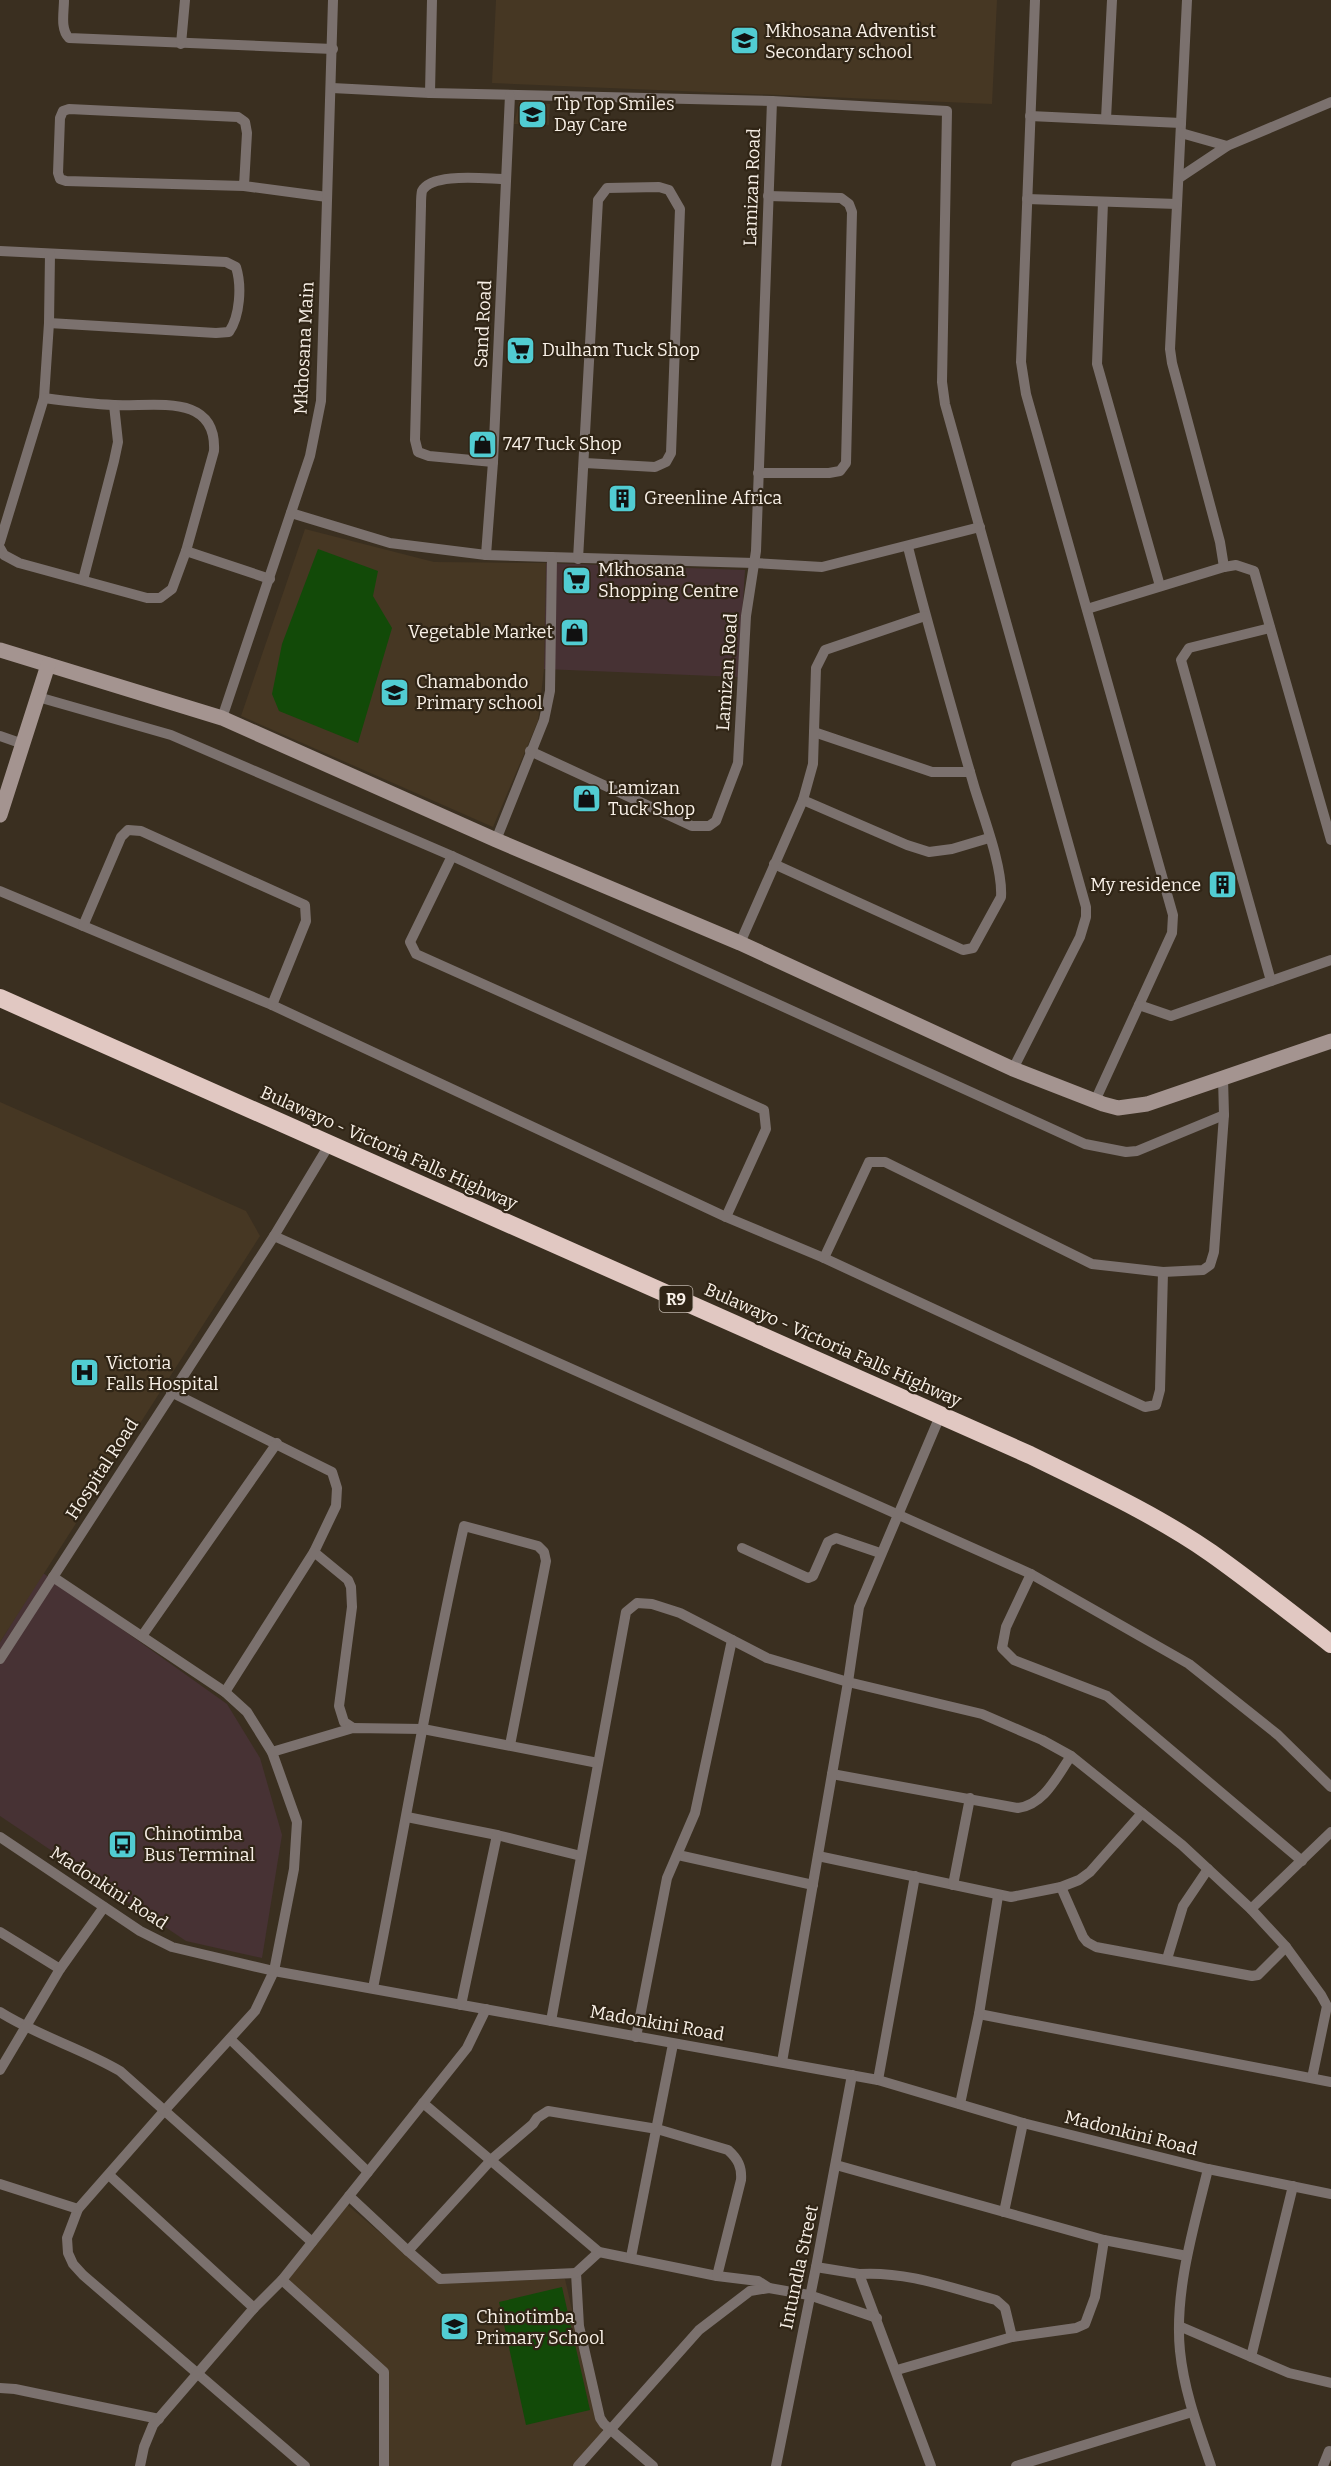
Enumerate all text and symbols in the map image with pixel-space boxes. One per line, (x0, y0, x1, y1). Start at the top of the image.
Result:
place label: Mkhosana Adventist Secondary school (765, 20, 936, 63)
school or university icon: Mkhosana Adventist Secondary school (728, 25, 760, 57)
place label: Tip Top Smiles Day Care (554, 93, 675, 136)
school or university icon: Tip Top Smiles Day Care (517, 98, 549, 130)
street label: Lamizan Road (739, 127, 765, 246)
street label: Sand Road (470, 279, 496, 369)
street label: Mkhosana Main (290, 280, 319, 415)
supermarket icon: Dulham Tuck Shop (505, 334, 537, 366)
place label: Dulham Tuck Shop (542, 339, 700, 361)
shop icon: 747 Tuck Shop (466, 428, 498, 460)
place label: 747 Tuck Shop (503, 433, 622, 455)
building icon: Greenline Africa (607, 482, 639, 514)
place label: Greenline Africa (644, 487, 782, 509)
place label: Mkhosana Shopping Centre (598, 559, 738, 602)
supermarket icon: Mkhosana Shopping Centre (561, 564, 593, 596)
street label: Lamizan Road (712, 612, 742, 732)
shop icon: Vegetable Market (558, 616, 590, 648)
place label: Vegetable Market (408, 621, 553, 643)
place label: Chamabondo Primary school (416, 671, 543, 714)
school or university icon: Chamabondo Primary school (379, 676, 411, 708)
place label: Lamizan Tuck Shop (608, 777, 695, 820)
shop icon: Lamizan Tuck Shop (571, 782, 603, 814)
building icon: My residence (1206, 869, 1238, 901)
place label: My residence (1090, 874, 1201, 896)
street label: Bulawayo - Victoria Falls Highway (257, 1081, 521, 1215)
street label: Bulawayo - Victoria Falls Highway (701, 1278, 965, 1412)
road number: R9 (660, 1286, 692, 1312)
place label: Victoria Falls Hospital (106, 1352, 218, 1395)
hospital icon: Victoria Falls Hospital (69, 1357, 101, 1389)
street label: Hospital Road (61, 1414, 143, 1524)
place label: Chinotimba Bus Terminal (144, 1823, 255, 1866)
bus stop icon: Chinotimba Bus Terminal (107, 1828, 139, 1860)
street label: Madonkini Road (46, 1842, 172, 1934)
street label: Madonkini Road (588, 2000, 726, 2046)
street label: Madonkini Road (1062, 2106, 1200, 2160)
street label: Intundla Street (775, 2202, 823, 2331)
place label: Chinotimba Primary School (476, 2306, 605, 2349)
school or university icon: Chinotimba Primary School (439, 2311, 471, 2343)

